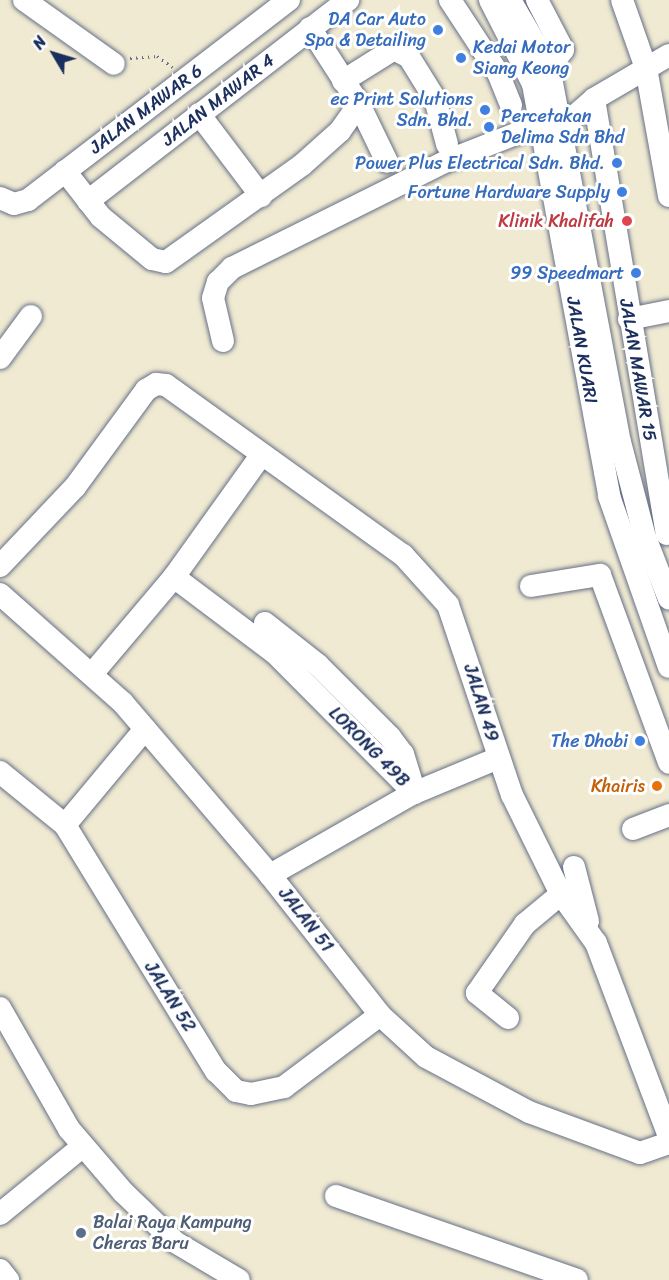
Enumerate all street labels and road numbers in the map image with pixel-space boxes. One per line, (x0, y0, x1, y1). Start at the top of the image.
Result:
street label: JALAN MAWAR 4 (158, 49, 278, 151)
street label: JALAN MAWAR 6 (85, 60, 207, 158)
street label: JALAN KUARI (562, 295, 602, 405)
street label: JALAN MAWAR 15 (615, 297, 661, 443)
street label: JALAN 49 (459, 662, 503, 744)
street label: LORONG 49B (324, 702, 414, 792)
street label: JALAN 51 (274, 883, 338, 957)
street label: JALAN 52 (140, 958, 200, 1036)

